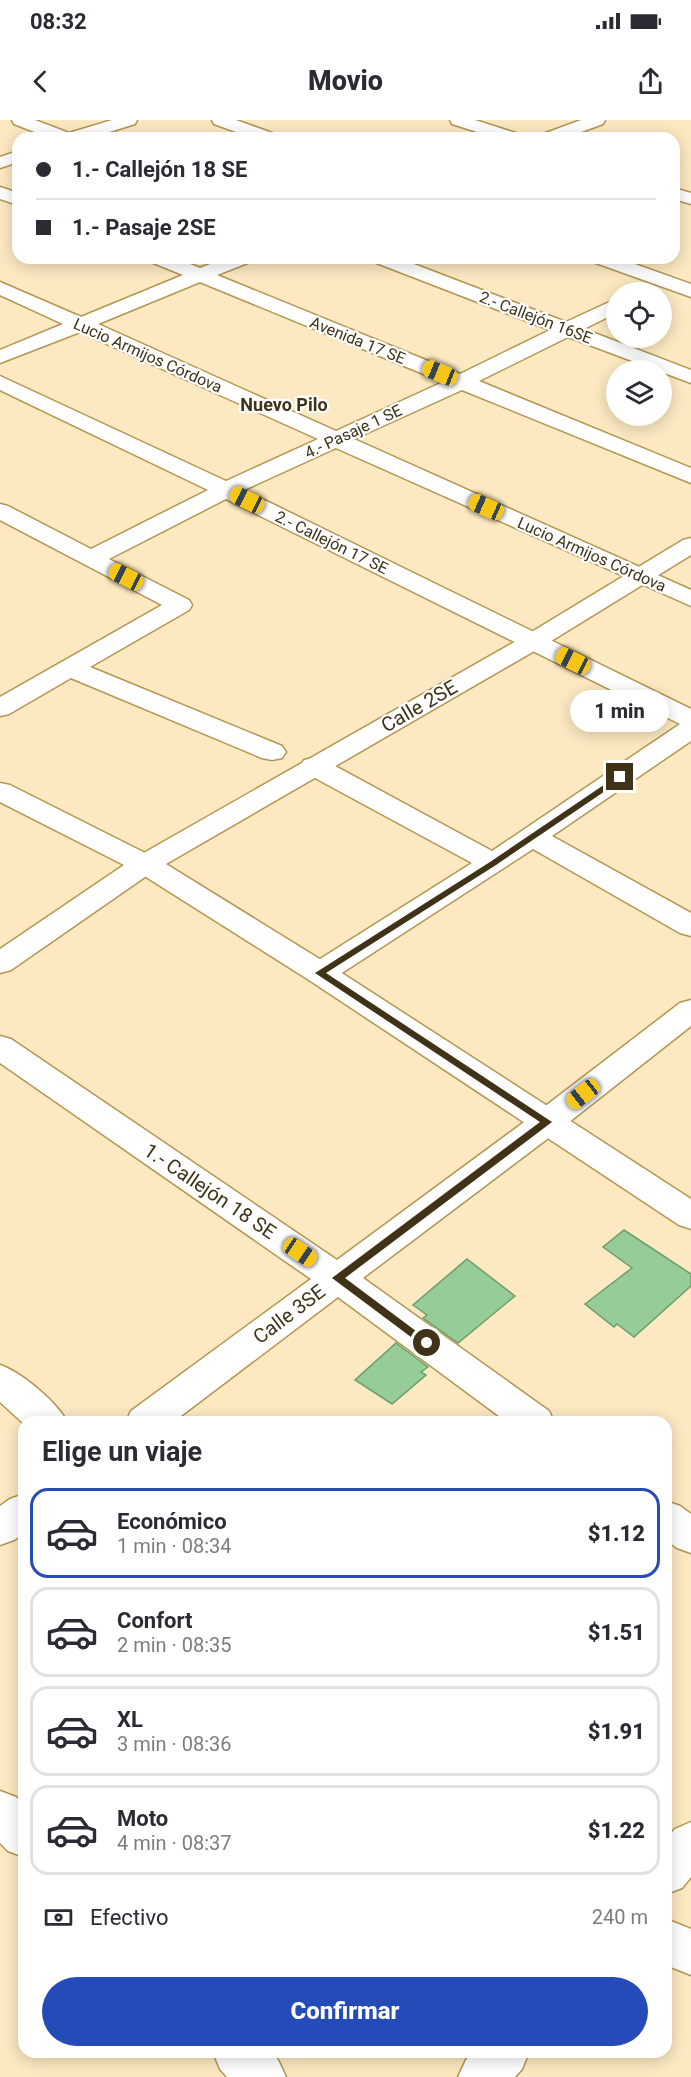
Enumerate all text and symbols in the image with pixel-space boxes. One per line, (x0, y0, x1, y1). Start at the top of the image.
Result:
text: 08:32 (30, 9, 87, 34)
icon: back (24, 65, 57, 98)
text: Movio (308, 65, 383, 97)
icon: share (634, 65, 667, 98)
text: 1.- Callejón 18 SE (72, 157, 247, 182)
text: 1.- Pasaje 2SE (72, 215, 216, 240)
map controls (606, 282, 672, 426)
button: locate (606, 282, 672, 348)
street label: 2.- Callejón 16SE (477, 287, 595, 348)
street label: Avenida 17 SE (307, 313, 408, 368)
street label: Lucio Armijos Córdova (71, 314, 225, 397)
car (420, 358, 460, 388)
button: layers (606, 360, 672, 426)
district label: Nuevo Pilo (240, 394, 328, 415)
street label: 4.- Pasaje 1 SE (302, 401, 405, 462)
car (227, 484, 267, 516)
car (466, 491, 506, 523)
street label: 2.- Callejón 17 SE (272, 507, 391, 578)
street label: Lucio Armijos Córdova (515, 513, 669, 596)
car (106, 561, 146, 593)
car (553, 645, 593, 677)
street label: Calle 2SE (377, 675, 461, 737)
callout: 1 min (570, 690, 670, 732)
text: 1 min (594, 699, 645, 723)
route end (606, 763, 633, 790)
car (563, 1076, 603, 1112)
street label: 1.- Callejón 18 SE (139, 1138, 281, 1244)
car (280, 1234, 320, 1270)
street label: Calle 3SE (248, 1279, 330, 1349)
route start (413, 1329, 440, 1356)
text: Elige un viaje (42, 1436, 202, 1468)
icon: car (45, 1506, 99, 1560)
text: Económico (117, 1509, 227, 1534)
text: $1.12 (588, 1521, 645, 1546)
text: 1 min · 08:34 (117, 1534, 232, 1558)
icon: car (45, 1605, 99, 1659)
text: Confort (117, 1608, 192, 1633)
text: $1.51 (588, 1620, 645, 1645)
text: 2 min · 08:35 (117, 1633, 232, 1657)
icon: car (45, 1704, 99, 1758)
text: XL (117, 1707, 143, 1732)
text: $1.91 (588, 1719, 645, 1744)
text: 3 min · 08:36 (117, 1732, 232, 1756)
icon: car (45, 1803, 99, 1857)
text: Moto (117, 1806, 168, 1831)
text: $1.22 (588, 1818, 645, 1843)
text: 4 min · 08:37 (117, 1831, 232, 1855)
icon: cash (42, 1901, 75, 1934)
text: Efectivo (90, 1905, 168, 1930)
text: 240 m (592, 1905, 648, 1929)
button: Confirmar (42, 1977, 648, 2046)

